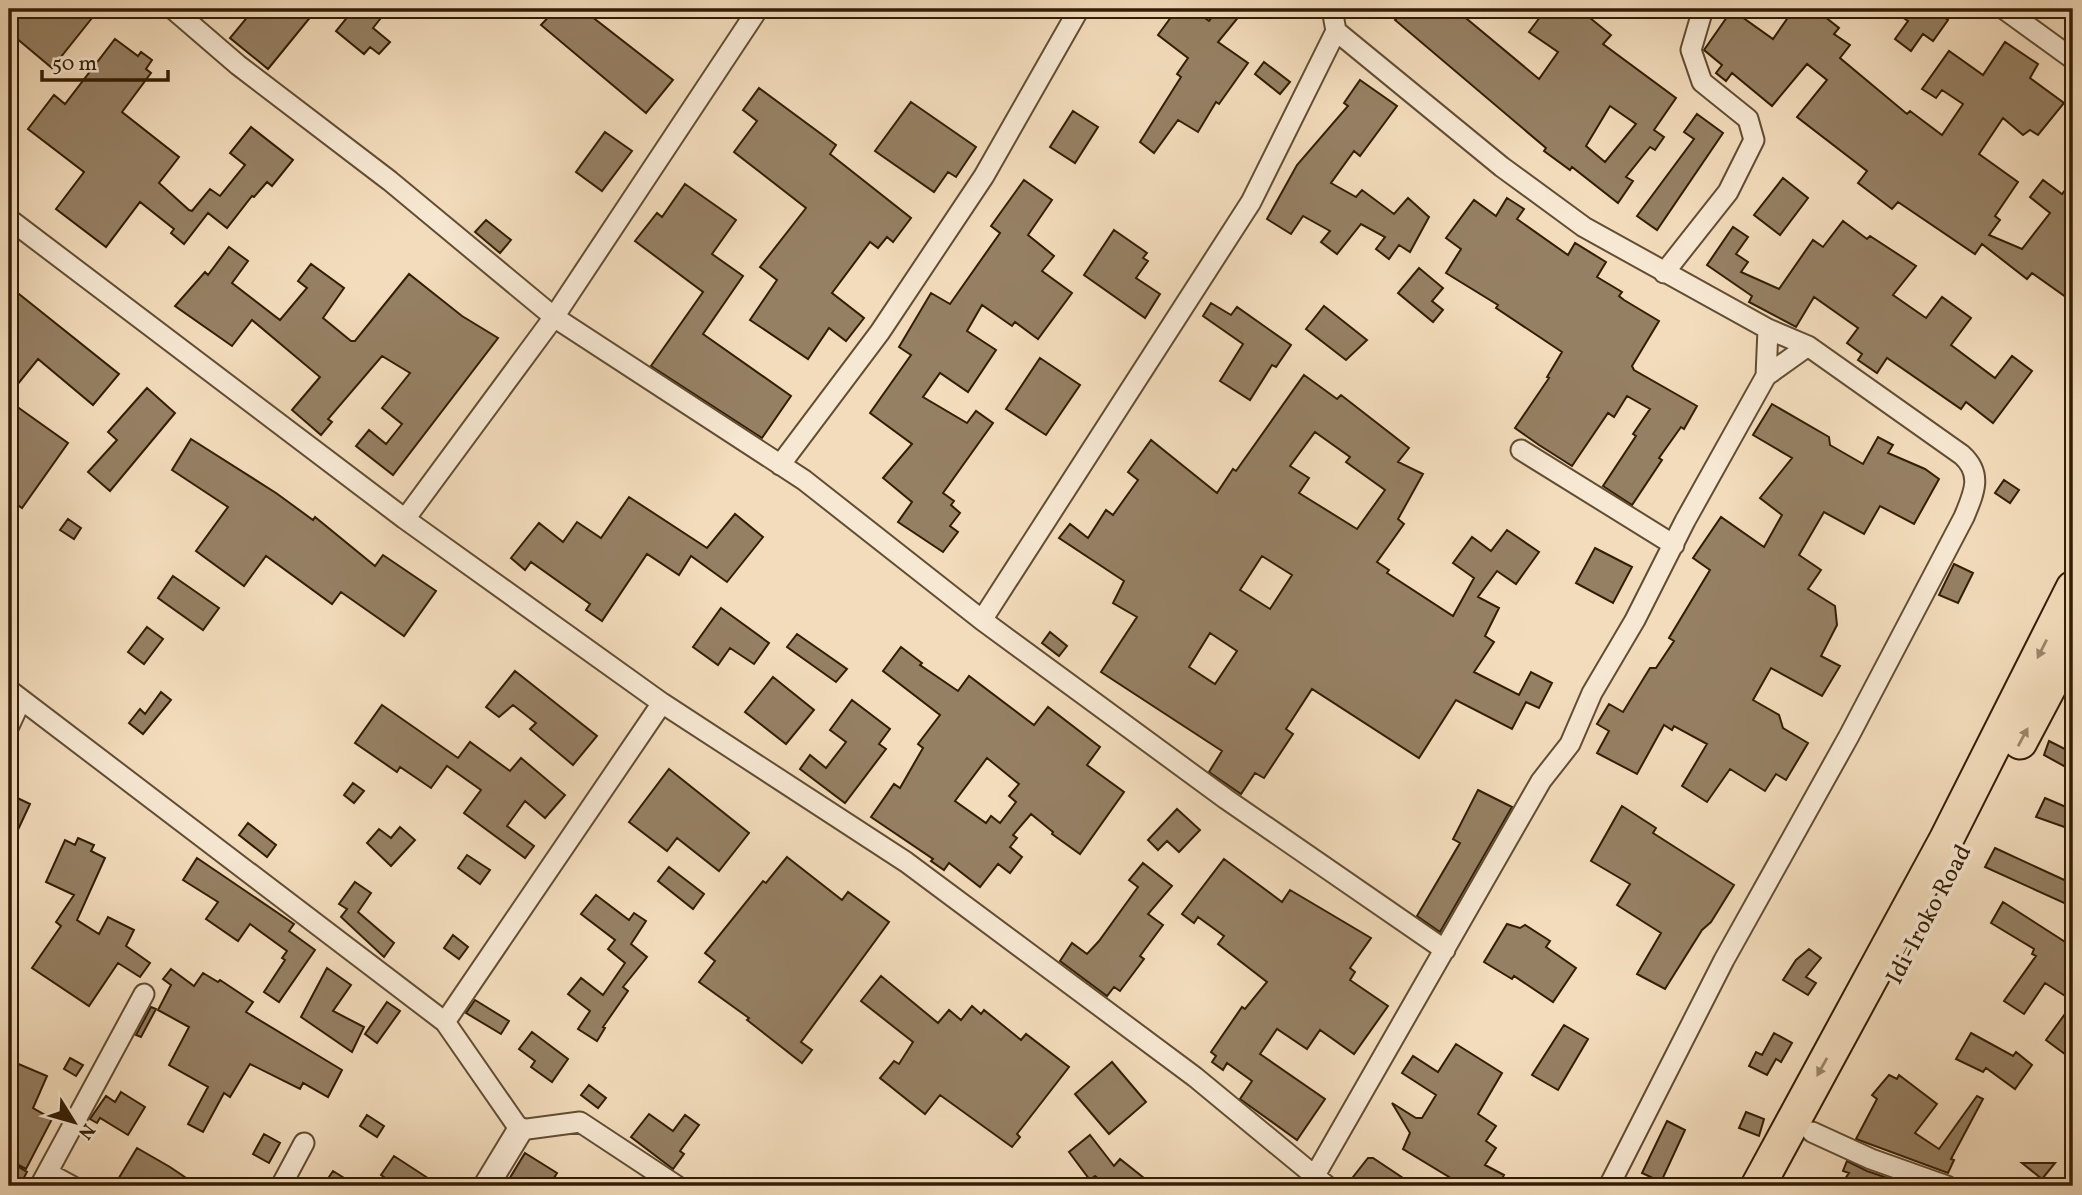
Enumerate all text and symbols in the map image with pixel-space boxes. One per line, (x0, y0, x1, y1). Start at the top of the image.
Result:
scale bar (42, 38, 168, 82)
text: 50 m (52, 50, 97, 79)
one-way arrow (2037, 639, 2048, 659)
one-way arrow (2017, 727, 2029, 747)
street label: Idi-Iroko Road (1879, 839, 1981, 991)
one-way arrow (1816, 1057, 1828, 1076)
north arrow (38, 1086, 108, 1156)
text: N (71, 1118, 101, 1145)

